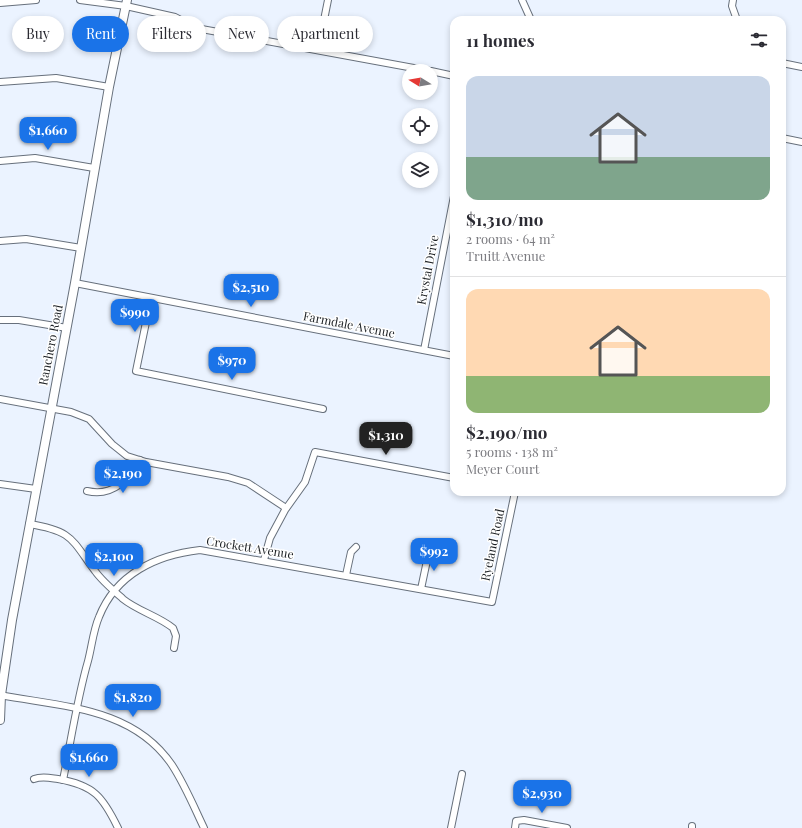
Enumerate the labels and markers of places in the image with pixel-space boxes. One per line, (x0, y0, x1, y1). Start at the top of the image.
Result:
pin: $1,660 (15, 117, 81, 151)
pin: $2,510 (218, 274, 284, 308)
pin: $990 (111, 299, 159, 333)
pin: $970 (208, 347, 256, 381)
pin: $1,310 (353, 422, 419, 456)
pin: $2,190 (90, 460, 156, 494)
pin: $992 (410, 538, 458, 572)
pin: $2,100 (81, 543, 147, 577)
pin: $1,820 (100, 684, 166, 718)
pin: $1,660 (56, 744, 122, 778)
pin: $2,930 (509, 780, 575, 814)

